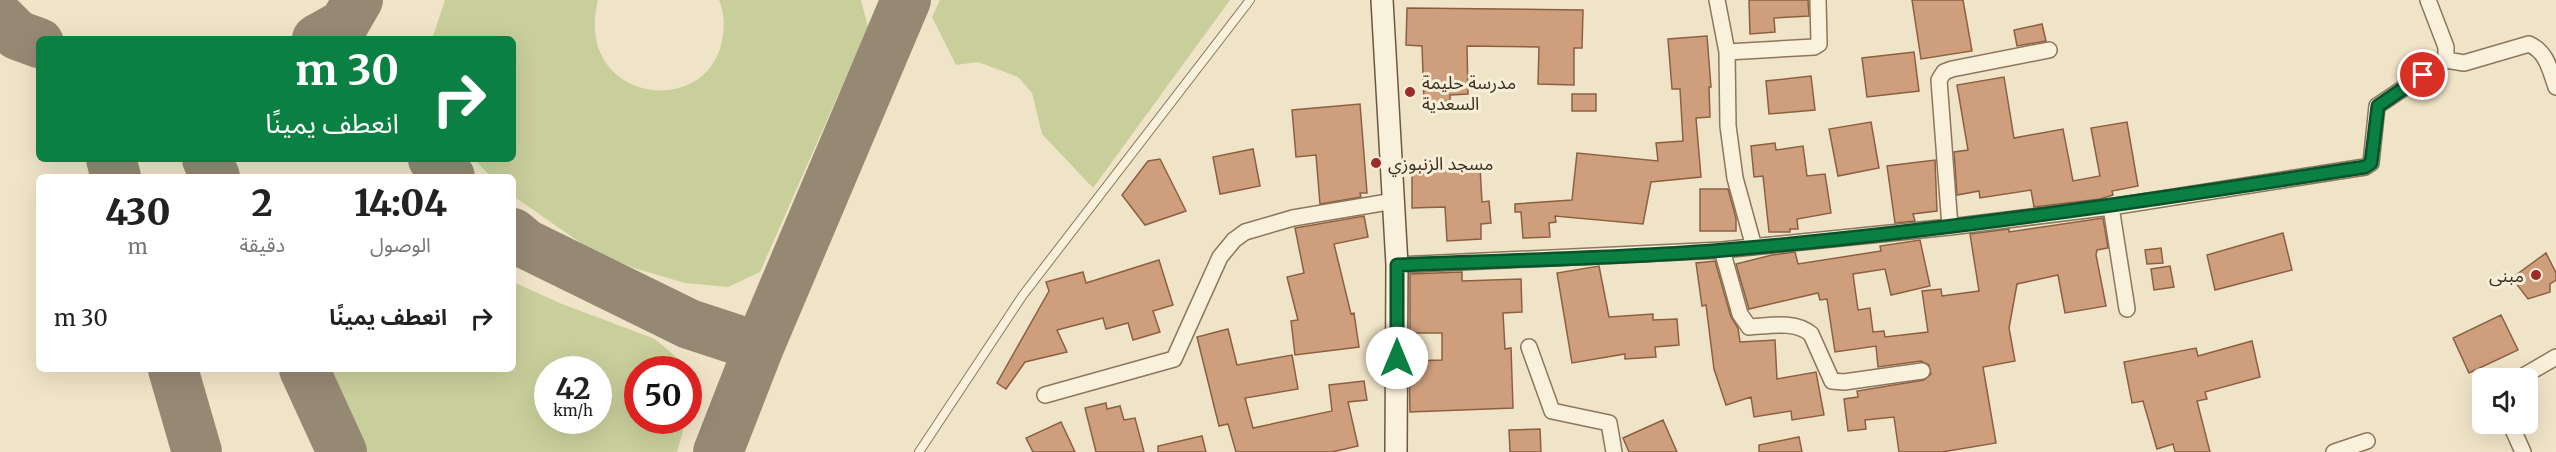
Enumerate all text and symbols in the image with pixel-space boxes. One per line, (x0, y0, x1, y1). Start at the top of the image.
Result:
text: 30 m (295, 44, 399, 96)
pin (2397, 49, 2448, 100)
icon: arrive (2406, 58, 2439, 91)
icon: right (420, 60, 498, 138)
place label: مدرسة حليمة السعدية (1422, 71, 1516, 115)
marker: مدرسة حليمة السعدية (1403, 85, 1417, 99)
text: انعطف يمينًا (265, 106, 399, 140)
place label: مسجد الزنبوزي (1388, 152, 1493, 177)
marker: مسجد الزنبوزي (1369, 156, 1383, 170)
text: 2 (252, 181, 273, 226)
text: 14:04 (354, 181, 447, 226)
text: 430 (105, 190, 170, 235)
text: دقيقة (239, 232, 285, 257)
text: الوصول (370, 232, 431, 257)
text: m (128, 234, 148, 259)
place label: مبنى (2489, 264, 2524, 287)
marker: مبنى (2529, 268, 2543, 282)
icon: right (465, 302, 498, 335)
text: انعطف يمينًا (329, 303, 447, 331)
text: 30 m (54, 304, 108, 332)
position arrow (1365, 326, 1429, 390)
speed limit sign: 50 (624, 356, 702, 434)
map controls (2472, 368, 2538, 434)
button: sound (2472, 368, 2538, 434)
text: 42 (555, 369, 591, 407)
text: km/h (553, 401, 593, 420)

